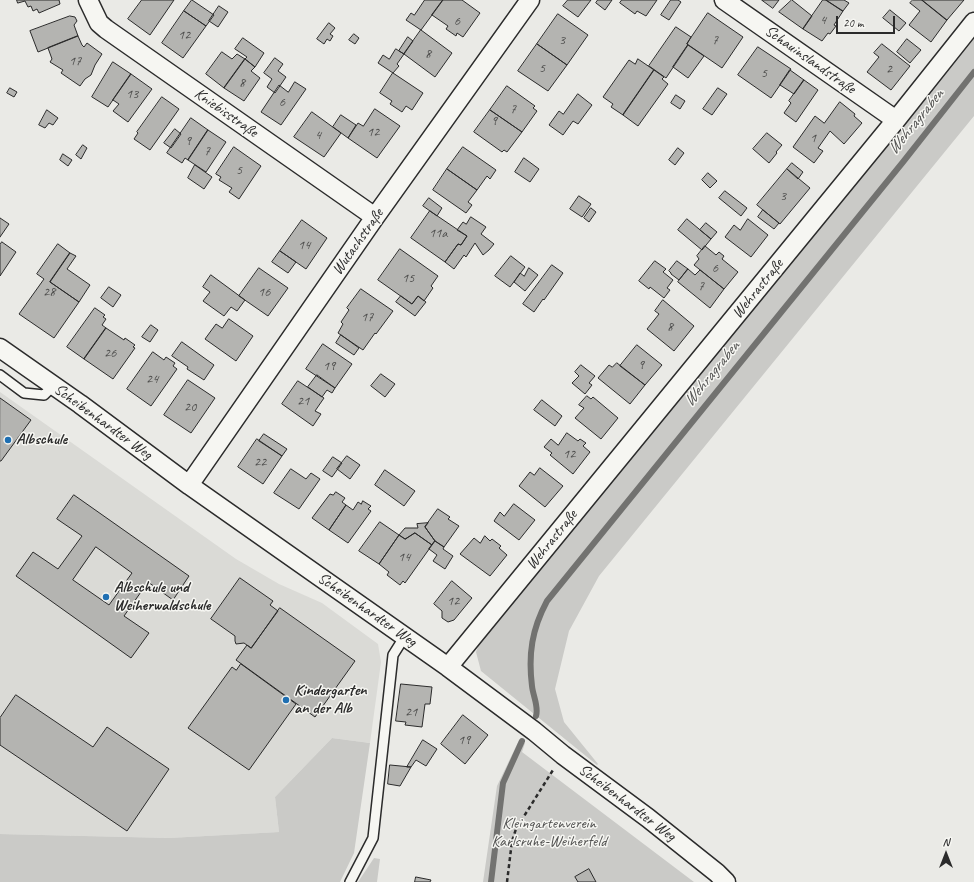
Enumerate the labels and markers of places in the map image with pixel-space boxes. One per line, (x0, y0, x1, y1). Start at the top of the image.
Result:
place label: Albschule (16, 430, 67, 450)
marker: Albschule (3, 435, 13, 445)
place label: Albschule und Weiherwaldschule (114, 578, 210, 616)
marker: Albschule und Weiherwaldschule (101, 592, 111, 602)
place label: Kindergarten an der Alb (294, 681, 367, 719)
marker: Kindergarten an der Alb (281, 695, 291, 705)

